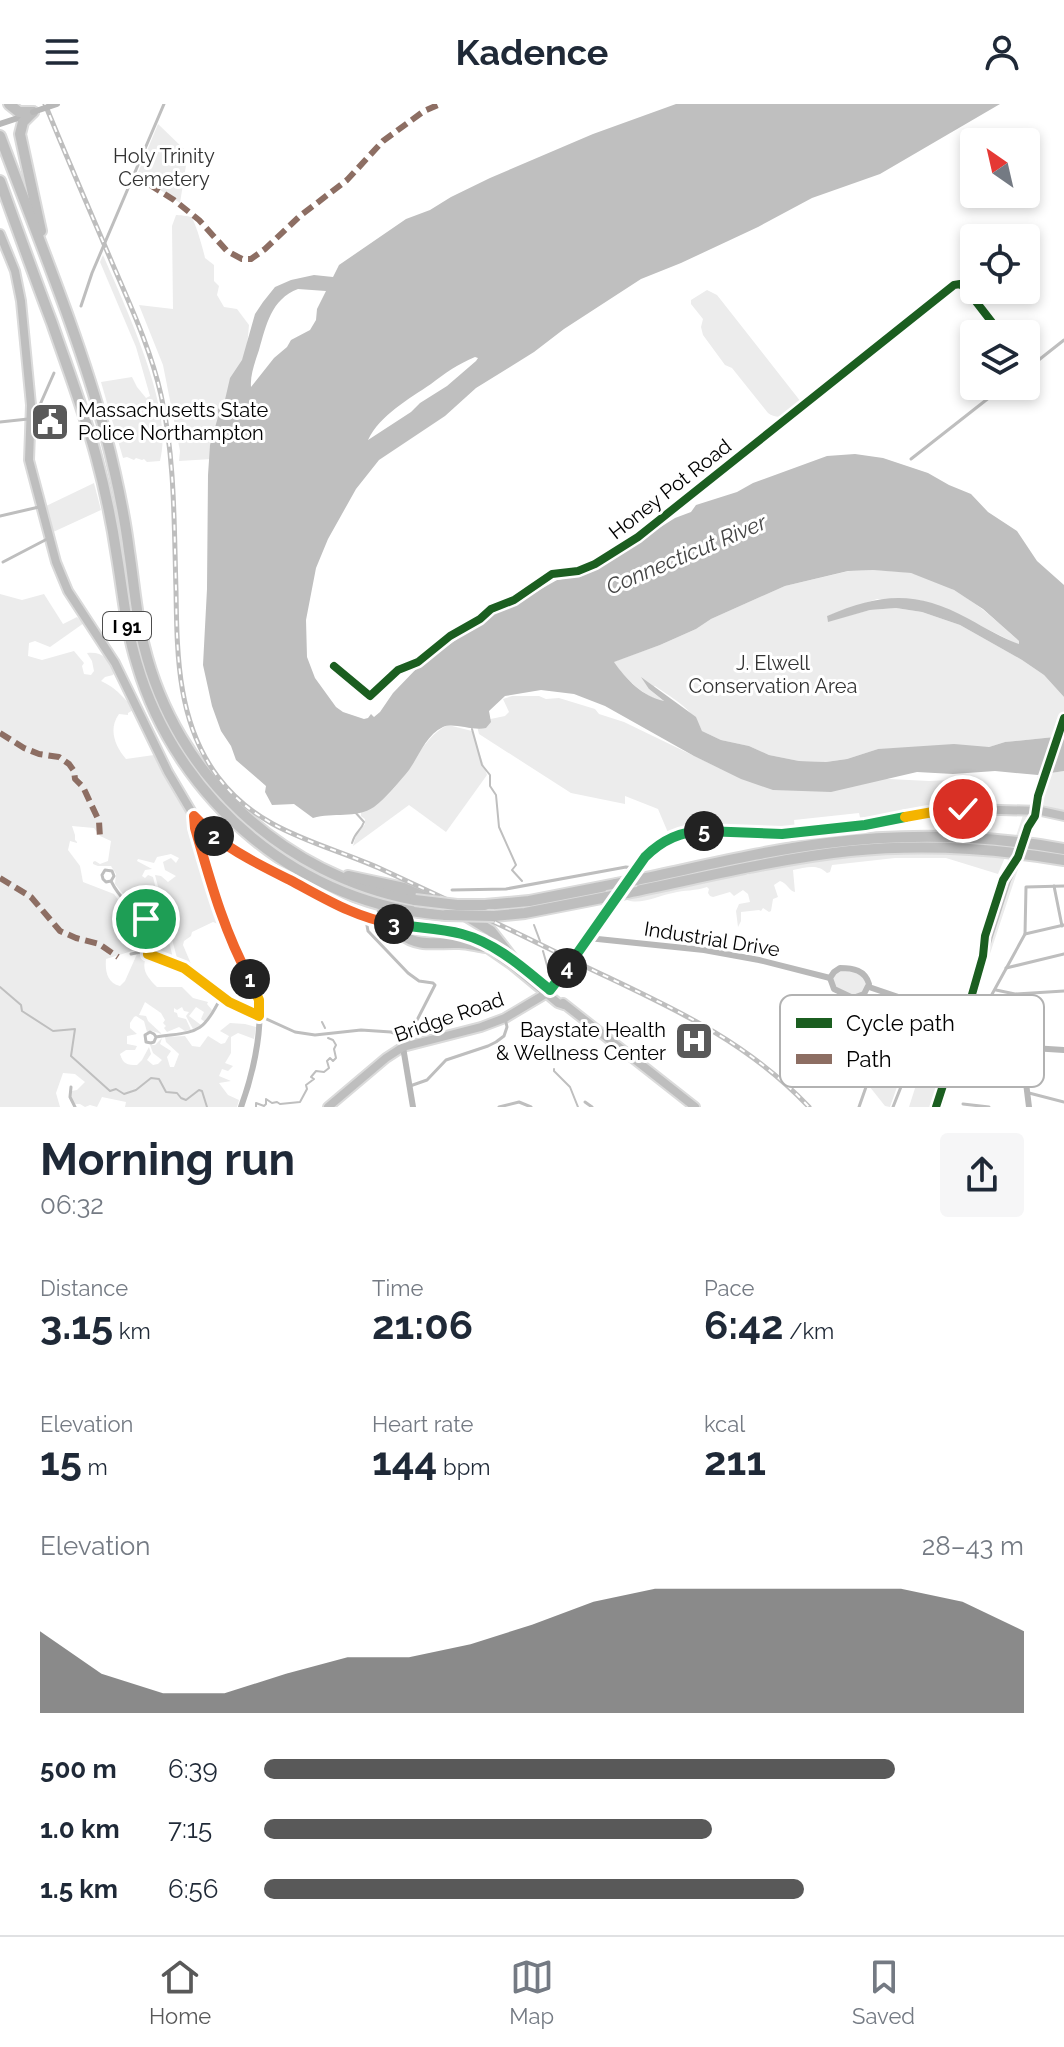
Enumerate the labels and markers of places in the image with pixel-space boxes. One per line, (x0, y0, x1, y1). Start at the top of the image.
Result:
place label: Massachusetts State Police Northampton (78, 398, 269, 445)
public building icon: Massachusetts State Police Northampton (29, 401, 71, 443)
pin (929, 775, 997, 843)
pin: 5 (684, 811, 724, 851)
pin: 2 (194, 816, 234, 856)
pin (112, 885, 180, 953)
pin: 3 (374, 904, 414, 944)
pin: 4 (547, 948, 587, 988)
pin: 1 (230, 959, 270, 999)
place label: Baystate Health & Wellness Center (496, 1018, 666, 1065)
hospital icon: Baystate Health & Wellness Center (673, 1020, 715, 1062)

